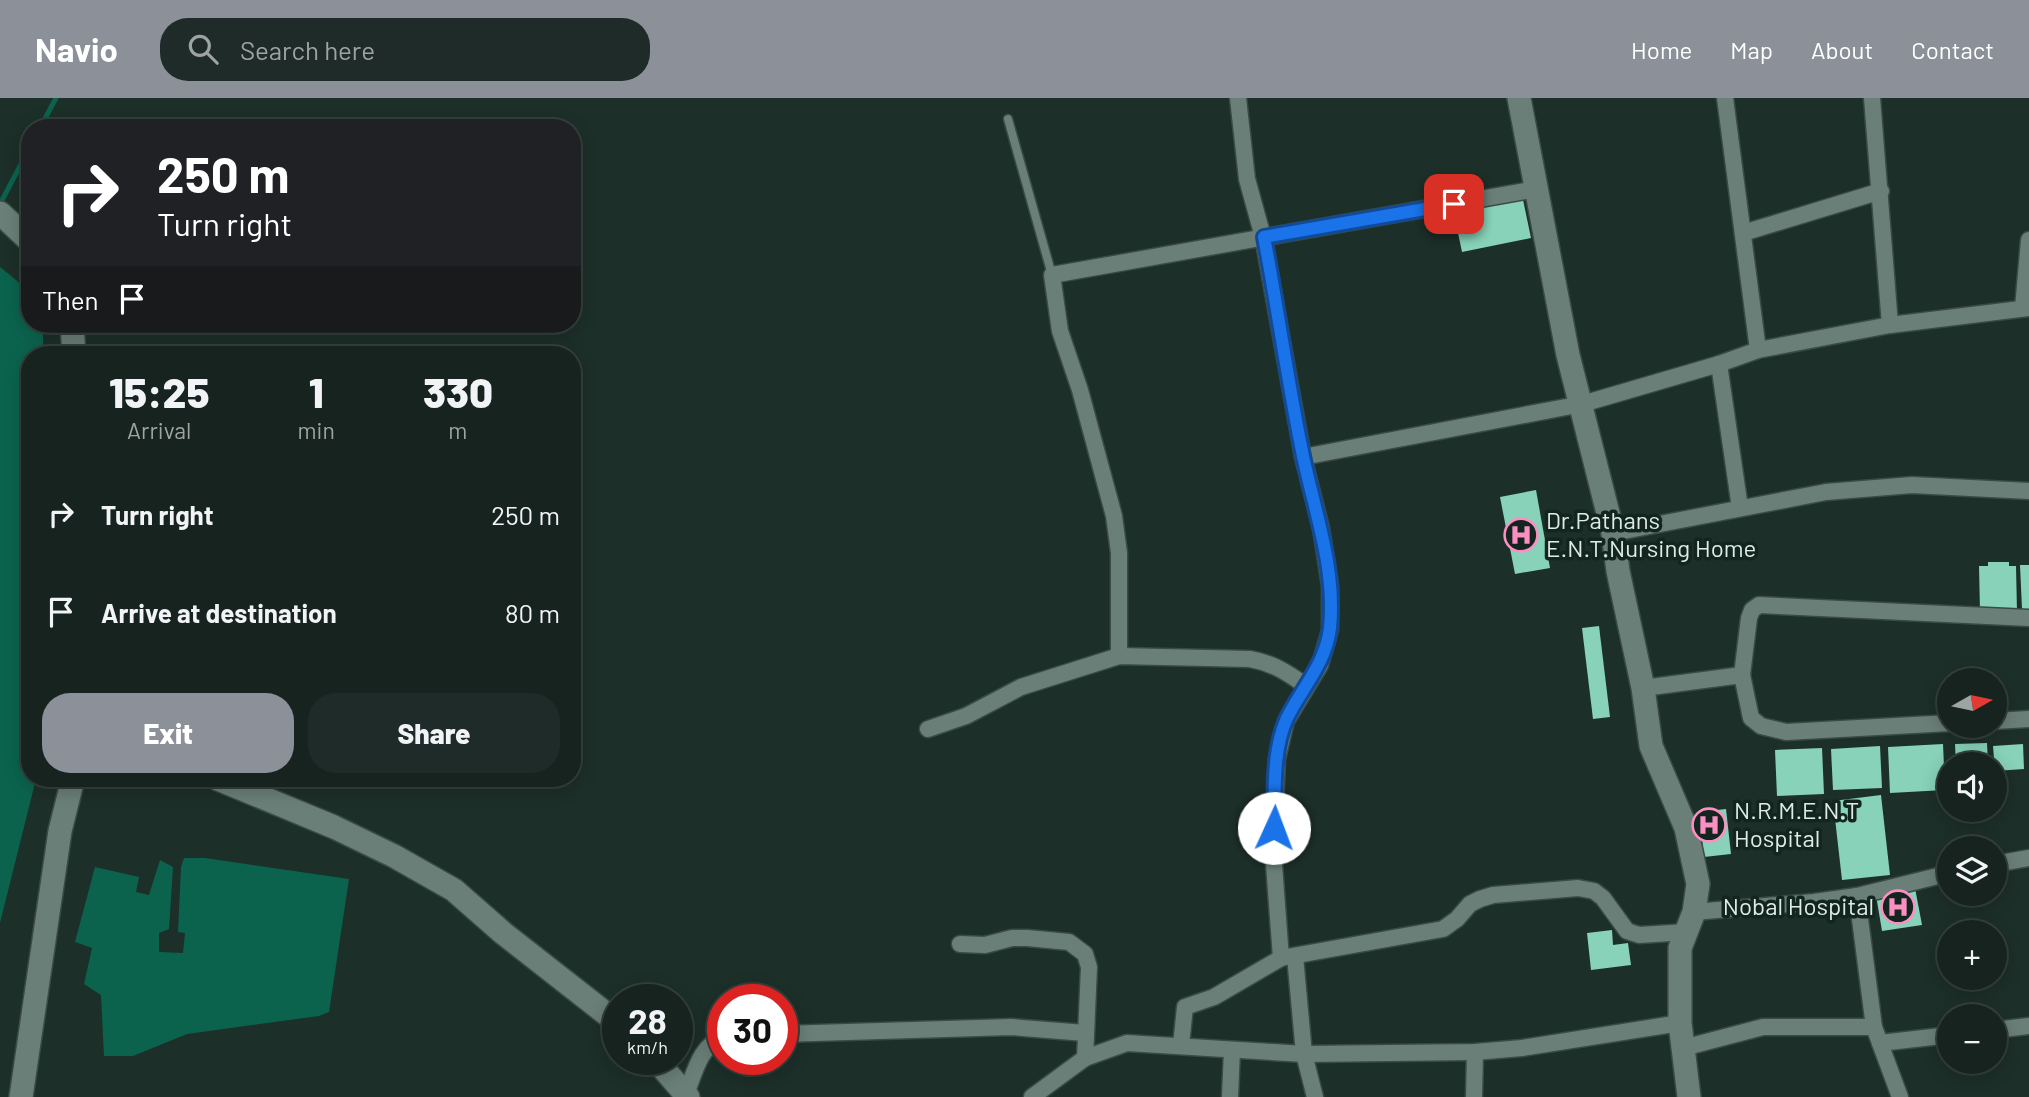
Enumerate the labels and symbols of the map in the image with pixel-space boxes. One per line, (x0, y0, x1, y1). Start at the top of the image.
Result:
pin (1424, 174, 1484, 234)
place label: Dr.Pathans E.N.T.Nursing Home (1546, 505, 1756, 562)
hospital icon: Dr.Pathans E.N.T.Nursing Home (1502, 516, 1540, 554)
north arrow (1937, 668, 2007, 738)
position arrow (1237, 791, 1311, 865)
place label: N.R.M.E.N.T Hospital (1734, 795, 1859, 852)
hospital icon: N.R.M.E.N.T Hospital (1690, 806, 1728, 844)
hospital icon: Nobal Hospital (1879, 888, 1917, 926)
place label: Nobal Hospital (1723, 891, 1874, 920)
speed limit sign: 30 (707, 984, 798, 1075)

